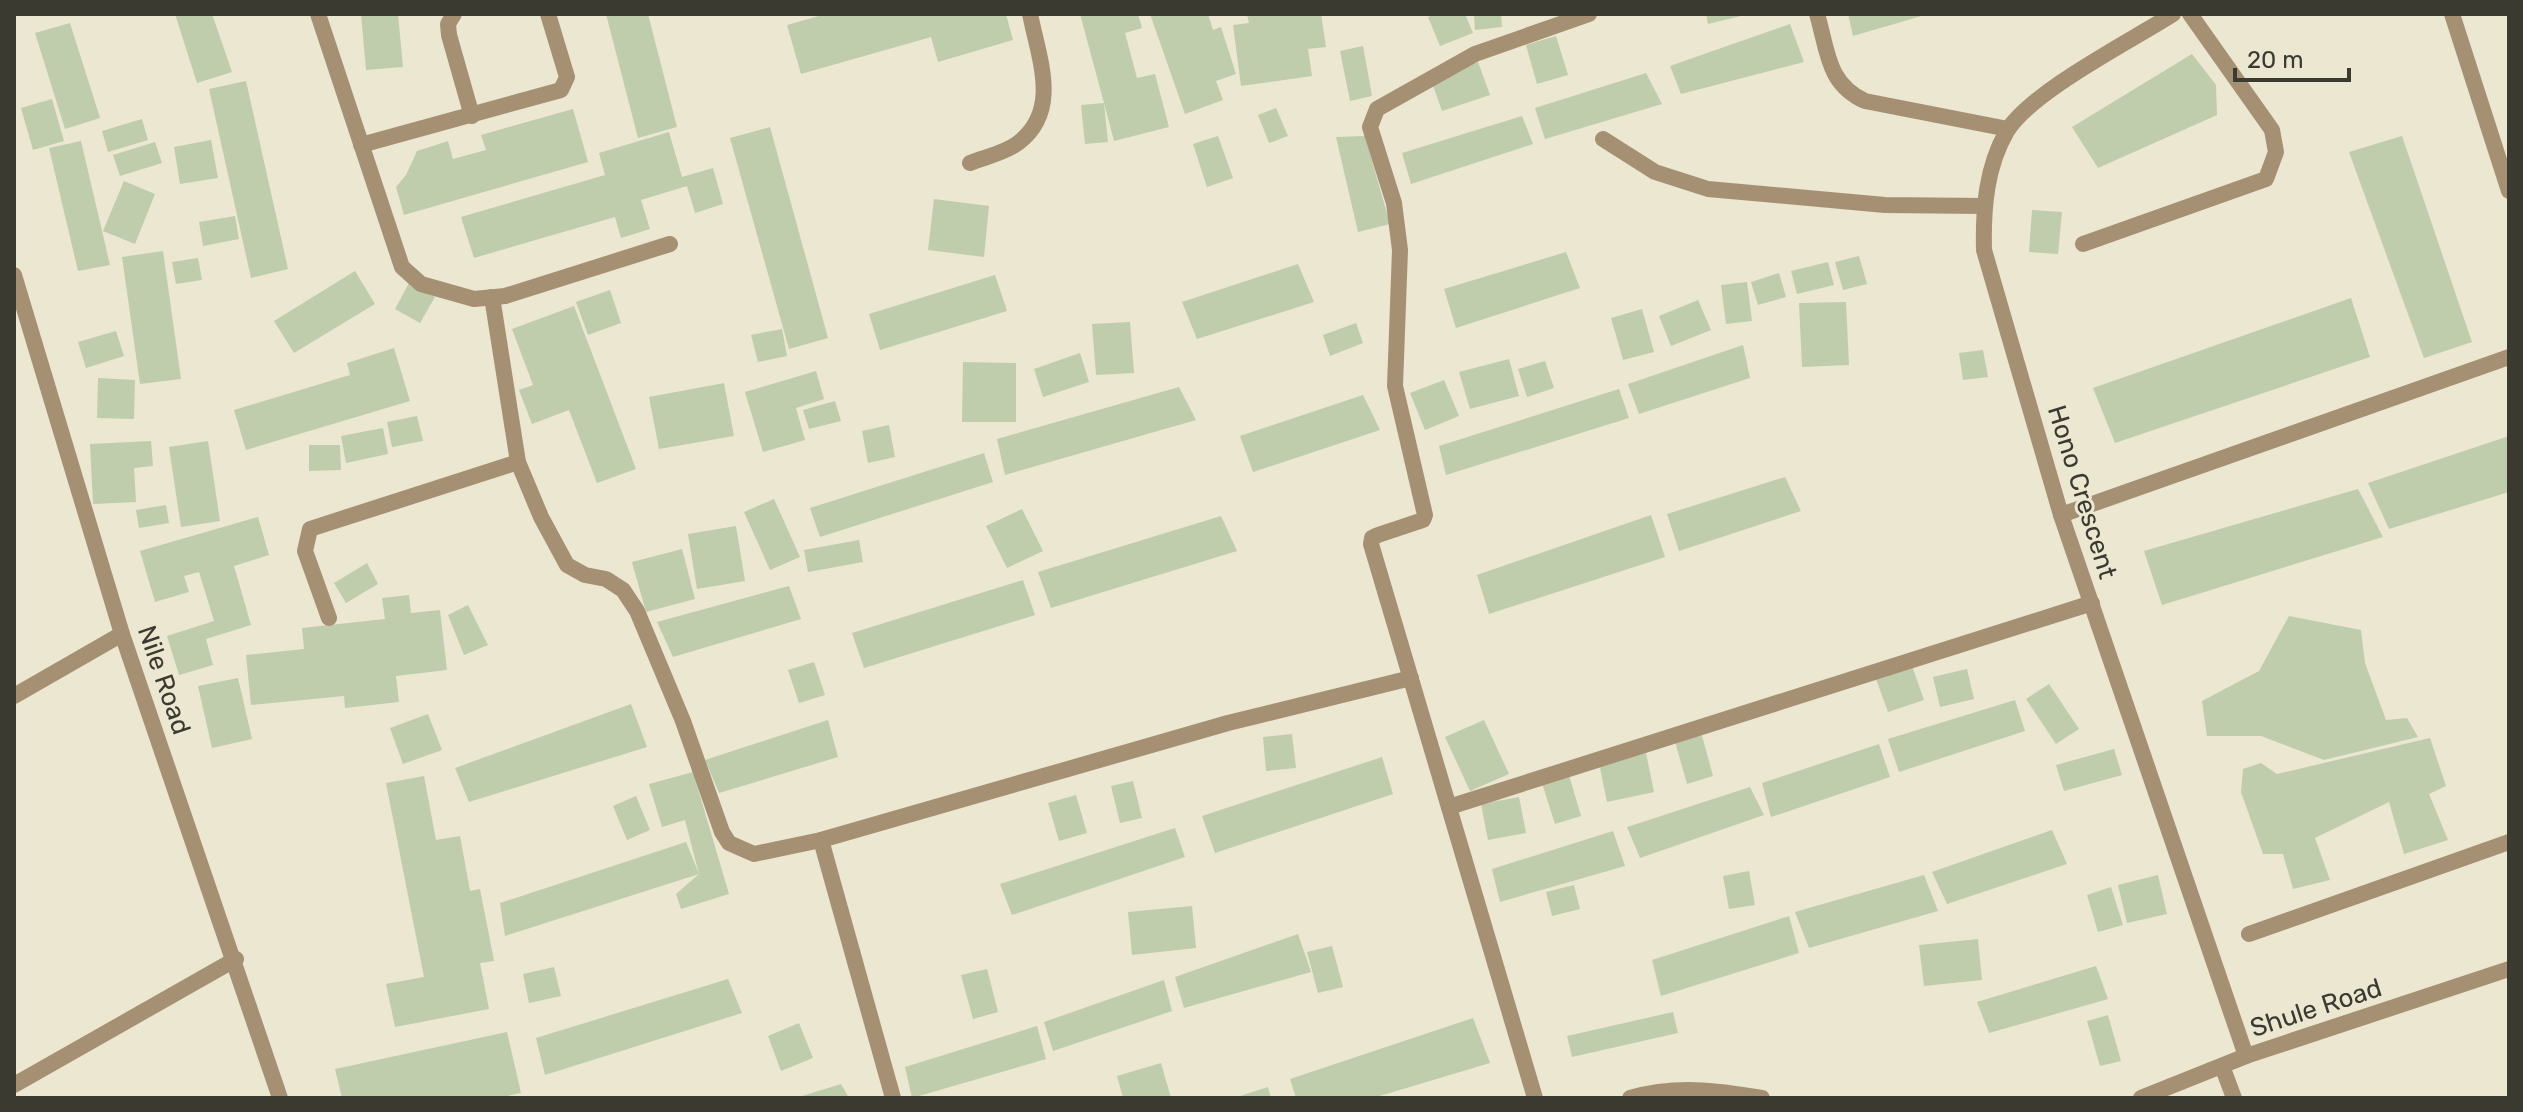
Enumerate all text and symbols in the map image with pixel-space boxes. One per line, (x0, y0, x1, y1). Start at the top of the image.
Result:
scale bar (2235, 32, 2349, 82)
text: 20 m (2247, 46, 2304, 74)
street label: Hono Crescent (2041, 401, 2123, 583)
street label: Nile Road (131, 621, 197, 739)
street label: Shule Road (2246, 972, 2386, 1044)

